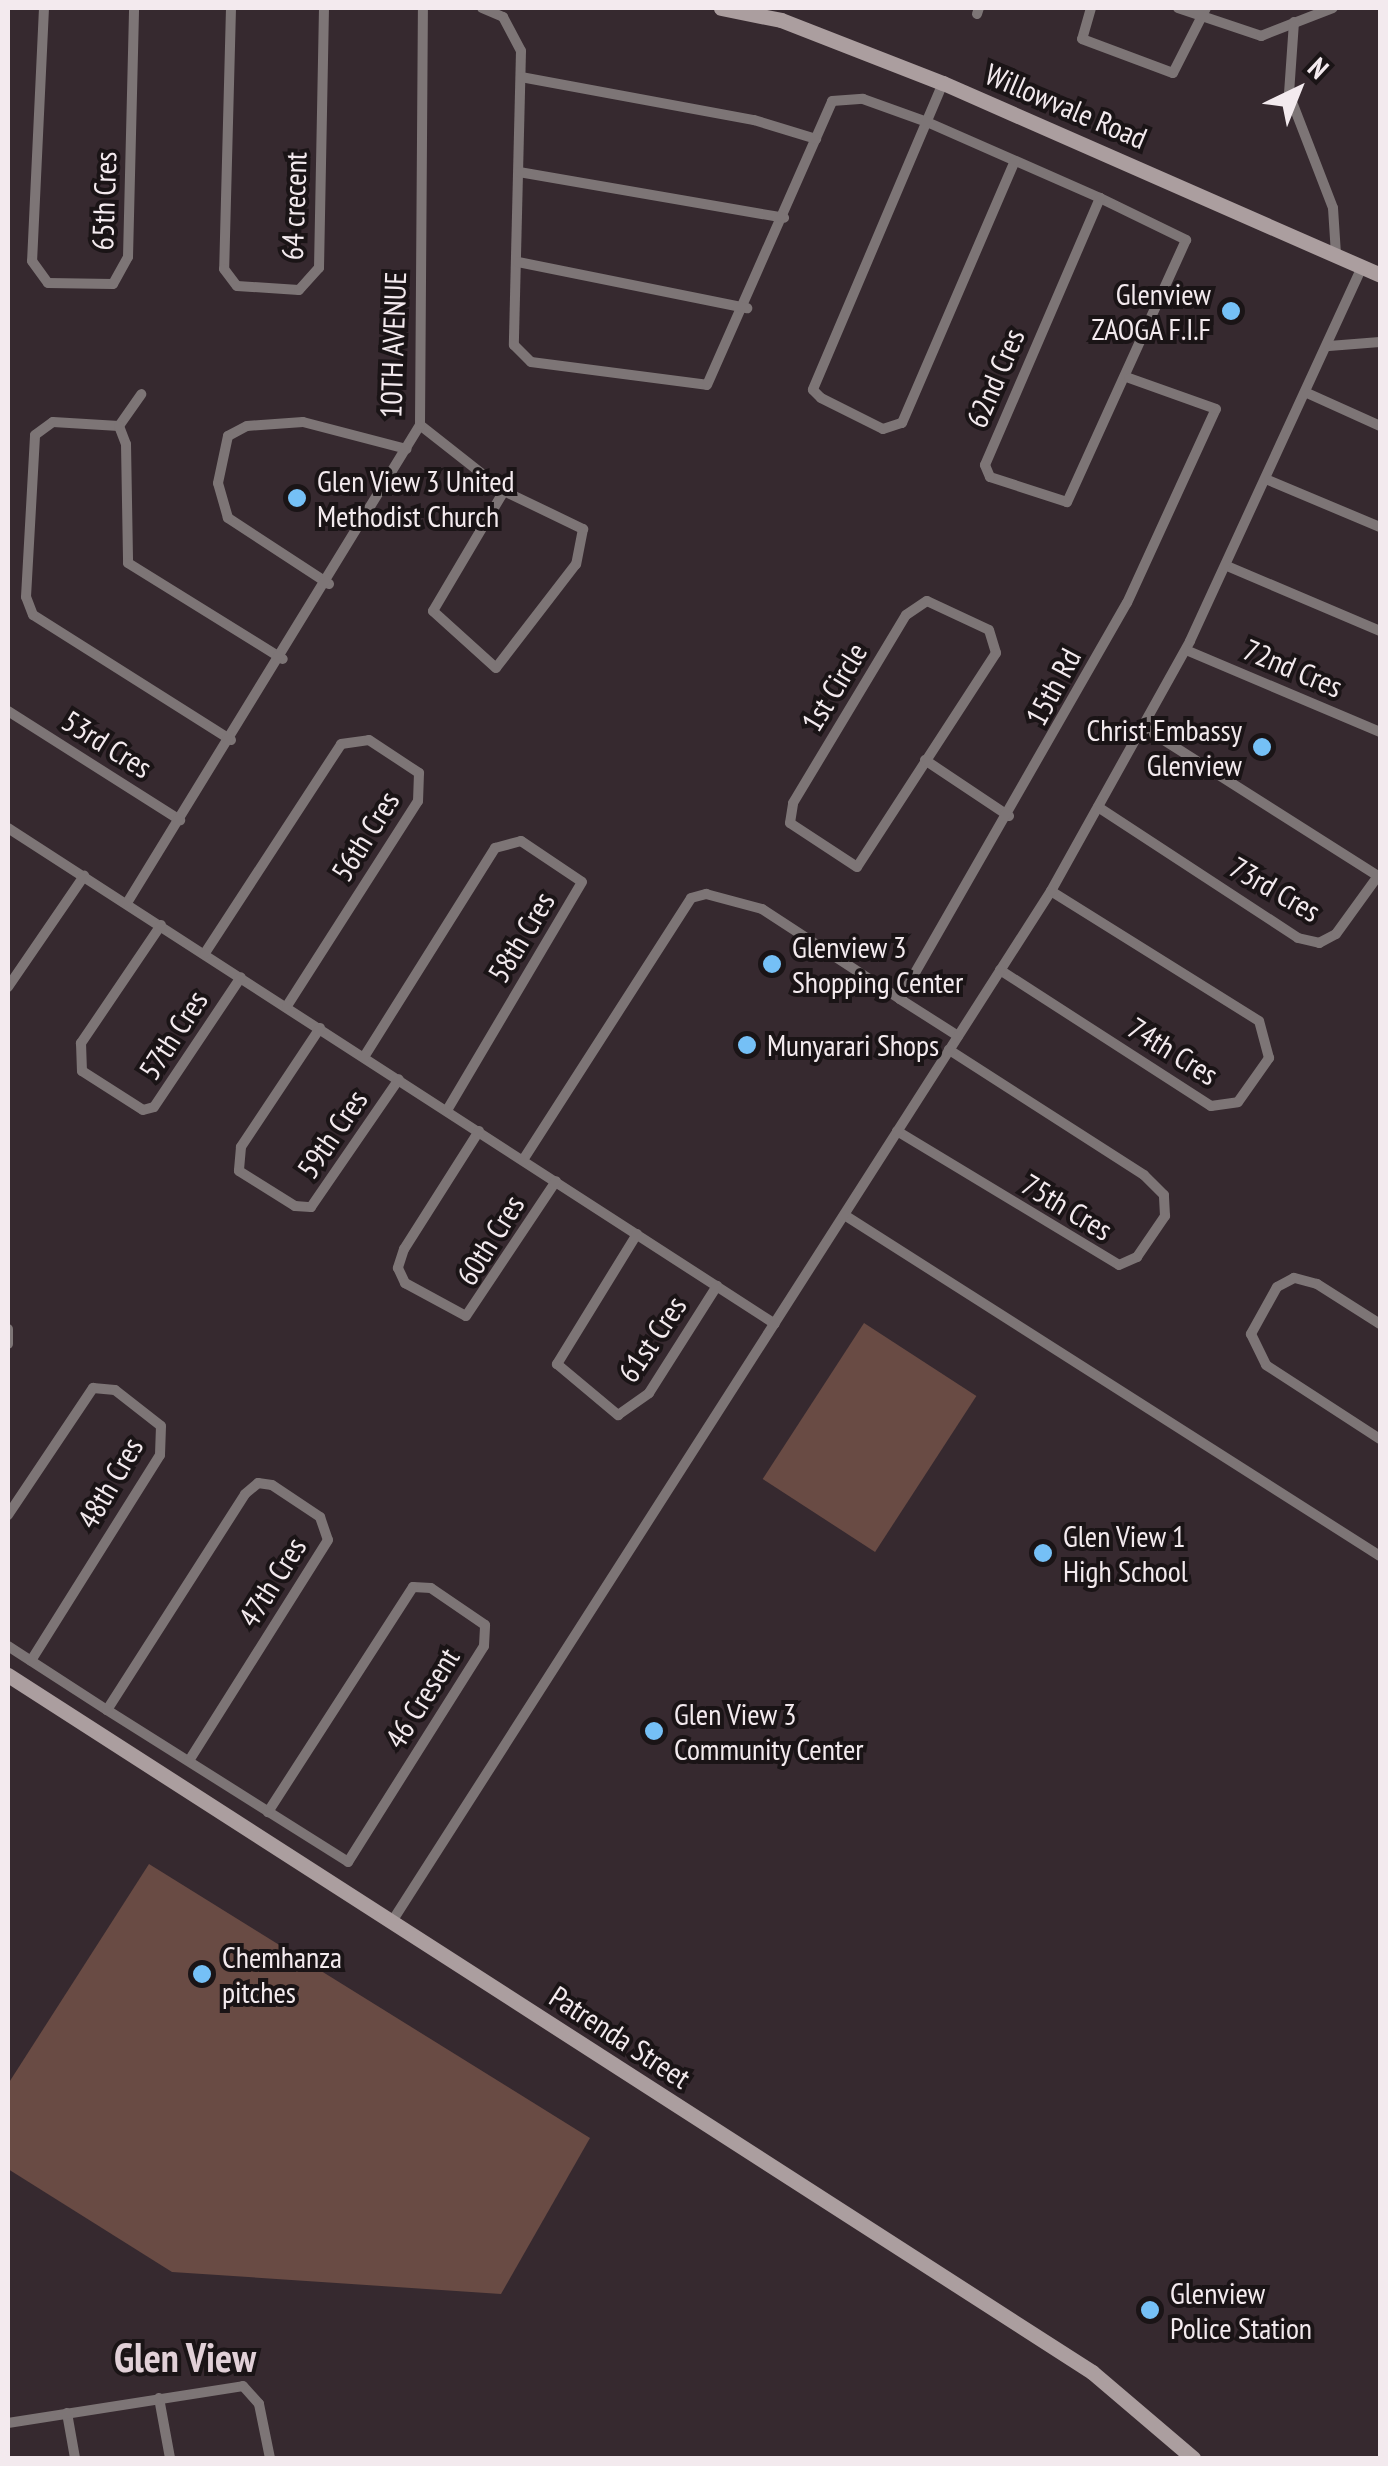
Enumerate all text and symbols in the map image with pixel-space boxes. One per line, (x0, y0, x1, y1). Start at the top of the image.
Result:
north arrow (1248, 40, 1348, 140)
text: N (1301, 49, 1337, 86)
street label: Willowvale Road (980, 56, 1152, 156)
street label: 65th Cres (84, 151, 124, 251)
street label: 64 crecent (274, 151, 314, 261)
street label: 10TH AVENUE (372, 271, 414, 419)
place label: Glenview ZAOGA F.I.F (1091, 276, 1211, 346)
marker: Glenview ZAOGA F.I.F (1220, 300, 1242, 322)
street label: 62nd Cres (958, 323, 1032, 433)
place label: Glen View 3 United Methodist Church (317, 463, 516, 534)
marker: Glen View 3 United Methodist Church (286, 487, 308, 509)
street label: 72nd Cres (1238, 631, 1348, 705)
street label: 1st Circle (794, 636, 874, 738)
street label: 15th Rd (1018, 642, 1088, 732)
street label: 53rd Cres (56, 703, 158, 785)
place label: Christ Embassy Glenview (1087, 712, 1242, 782)
marker: Christ Embassy Glenview (1251, 736, 1273, 758)
street label: 56th Cres (324, 785, 406, 887)
street label: 73rd Cres (1223, 849, 1327, 929)
street label: 58th Cres (480, 885, 562, 989)
place label: Glenview 3 Shopping Center (792, 929, 963, 1000)
marker: Glenview 3 Shopping Center (761, 953, 783, 975)
street label: 57th Cres (131, 984, 215, 1086)
street label: 74th Cres (1122, 1010, 1224, 1092)
place label: Munyarari Shops (767, 1027, 939, 1063)
marker: Munyarari Shops (736, 1034, 758, 1056)
street label: 59th Cres (289, 1083, 375, 1185)
street label: 75th Cres (1015, 1166, 1119, 1248)
street label: 60th Cres (449, 1189, 531, 1291)
street label: 61st Cres (610, 1289, 694, 1389)
street label: 48th Cres (70, 1431, 150, 1535)
place label: Glen View 1 High School (1063, 1518, 1188, 1588)
street label: 47th Cres (231, 1531, 313, 1633)
marker: Glen View 1 High School (1032, 1542, 1054, 1564)
street label: 46 Cresent (377, 1641, 467, 1755)
place label: Glen View 3 Community Center (674, 1696, 864, 1766)
marker: Glen View 3 Community Center (643, 1720, 665, 1742)
place label: Chemhanza pitches (222, 1939, 342, 2010)
marker: Chemhanza pitches (191, 1963, 213, 1985)
street label: Patrenda Street (543, 1978, 697, 2096)
place label: Glenview Police Station (1170, 2275, 1312, 2346)
marker: Glenview Police Station (1139, 2299, 1161, 2321)
district label: Glen View (113, 2333, 257, 2381)

